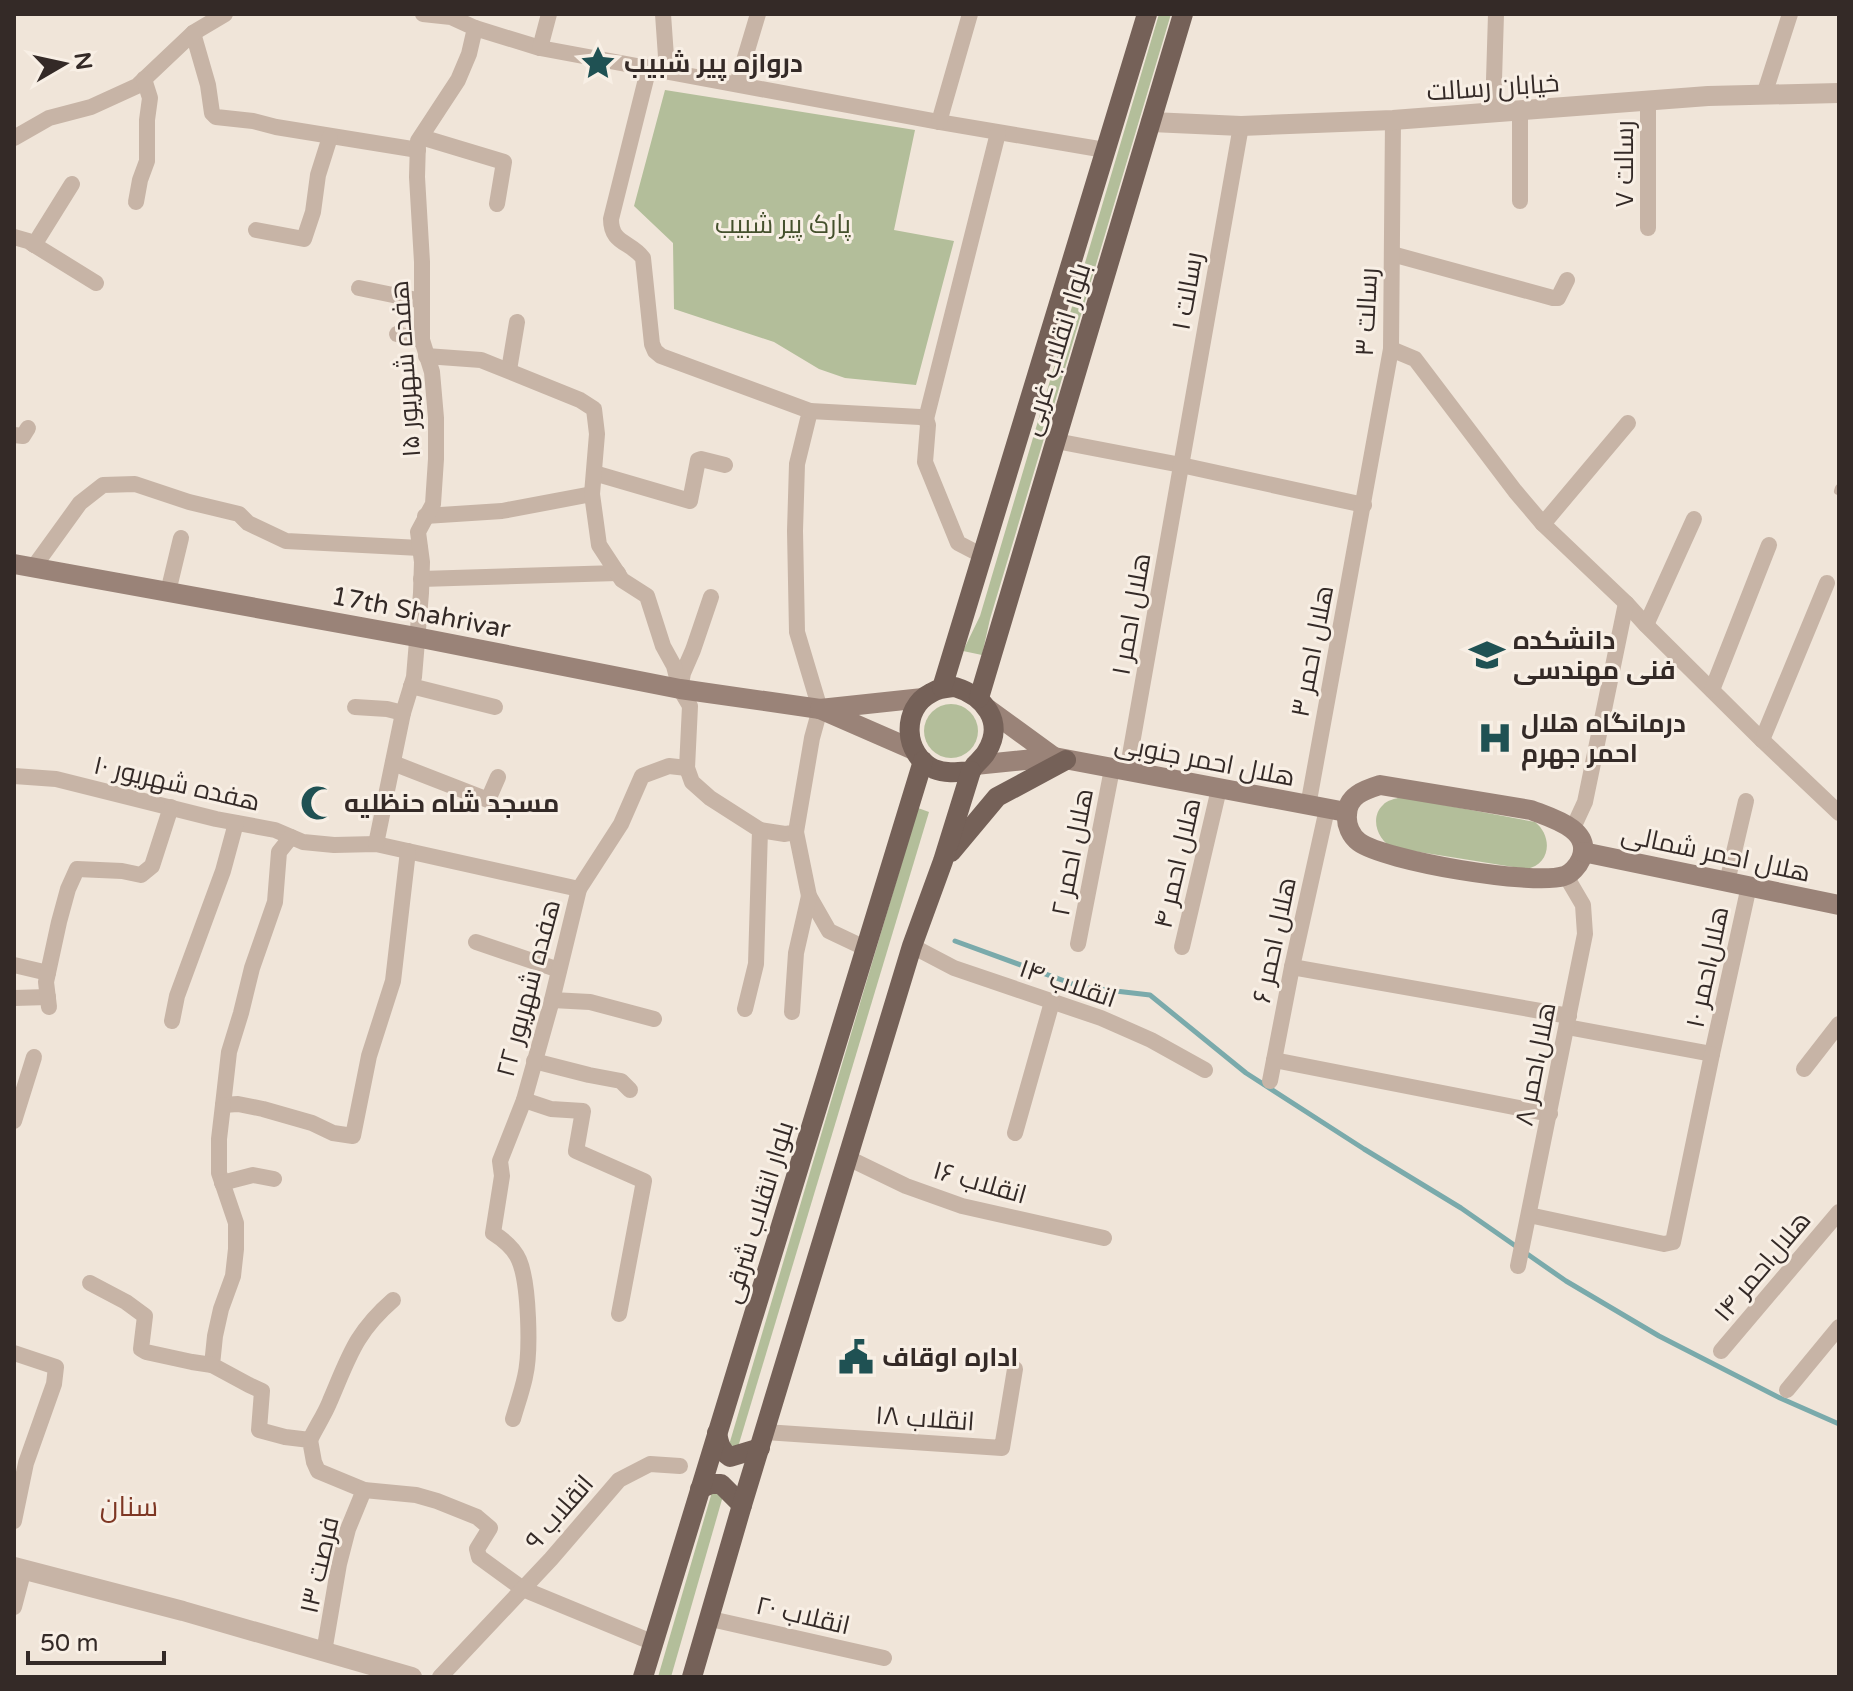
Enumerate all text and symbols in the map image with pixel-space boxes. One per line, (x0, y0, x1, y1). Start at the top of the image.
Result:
north arrow (24, 24, 104, 104)
place icon: دروازه پیر شبیب (579, 44, 617, 82)
place label: دروازه پیر شبیب (624, 48, 803, 81)
text: N (69, 50, 97, 72)
street label: خیابان رسالت (1426, 67, 1560, 108)
street label: رسالت ۷ (1609, 120, 1640, 208)
park label: پارک پیر شبیب (715, 209, 851, 241)
street label: رسالت ۱ (1165, 249, 1210, 333)
street label: بلوار انقلاب غربی (1015, 259, 1097, 439)
street label: رسالت ۳ (1349, 267, 1384, 357)
street label: هفده شهریور ۱۵ (384, 279, 427, 459)
street label: هلال احمر ۱ (1105, 550, 1158, 678)
street label: 17th Shahrivar (329, 580, 513, 645)
street label: هلال احمر ۳ (1285, 583, 1340, 719)
place label: دانشکده فنی مهندسی (1513, 625, 1676, 686)
school or university icon: دانشکده فنی مهندسی (1468, 636, 1506, 674)
place label: درمانگاه هلال احمر جهرم (1521, 708, 1686, 771)
hospital icon: درمانگاه هلال احمر جهرم (1476, 719, 1514, 757)
street label: هلال احمر جنوبی (1112, 728, 1298, 793)
street label: هفده شهریور ۱۰ (91, 749, 263, 818)
mosque icon: مسجد شاه حنظلیه (299, 784, 337, 822)
street label: هلال احمر ۲ (1045, 786, 1100, 919)
place label: مسجد شاه حنظلیه (344, 788, 559, 819)
street label: هلال احمر ۴ (1147, 795, 1208, 931)
street label: هلال احمر شمالی (1618, 818, 1813, 889)
street label: هلال احمر ۶ (1246, 874, 1303, 1006)
street label: هفده شهریور ۲۲ (490, 896, 567, 1080)
street label: هلال‌احمر ۱۰ (1679, 903, 1735, 1031)
street label: انقلاب ۱۴ (1015, 952, 1120, 1015)
street label: هلال‌احمر ۸ (1508, 1000, 1563, 1129)
street label: بلوار انقلاب شرقی (716, 1118, 801, 1307)
street label: انقلاب ۱۶ (930, 1154, 1030, 1211)
street label: هلال‌احمر ۱۴ (1707, 1205, 1817, 1328)
public building icon: اداره اوقاف (837, 1338, 875, 1376)
place label: اداره اوقاف (882, 1342, 1018, 1373)
street label: انقلاب ۱۸ (874, 1400, 976, 1437)
street label: انقلاب ۹ (519, 1469, 600, 1556)
district label: سنان (100, 1490, 158, 1524)
street label: فرصت ۱۳ (293, 1514, 346, 1617)
street label: انقلاب ۲۰ (753, 1590, 853, 1641)
scale bar (28, 1615, 164, 1665)
text: 50 m (40, 1629, 98, 1658)

